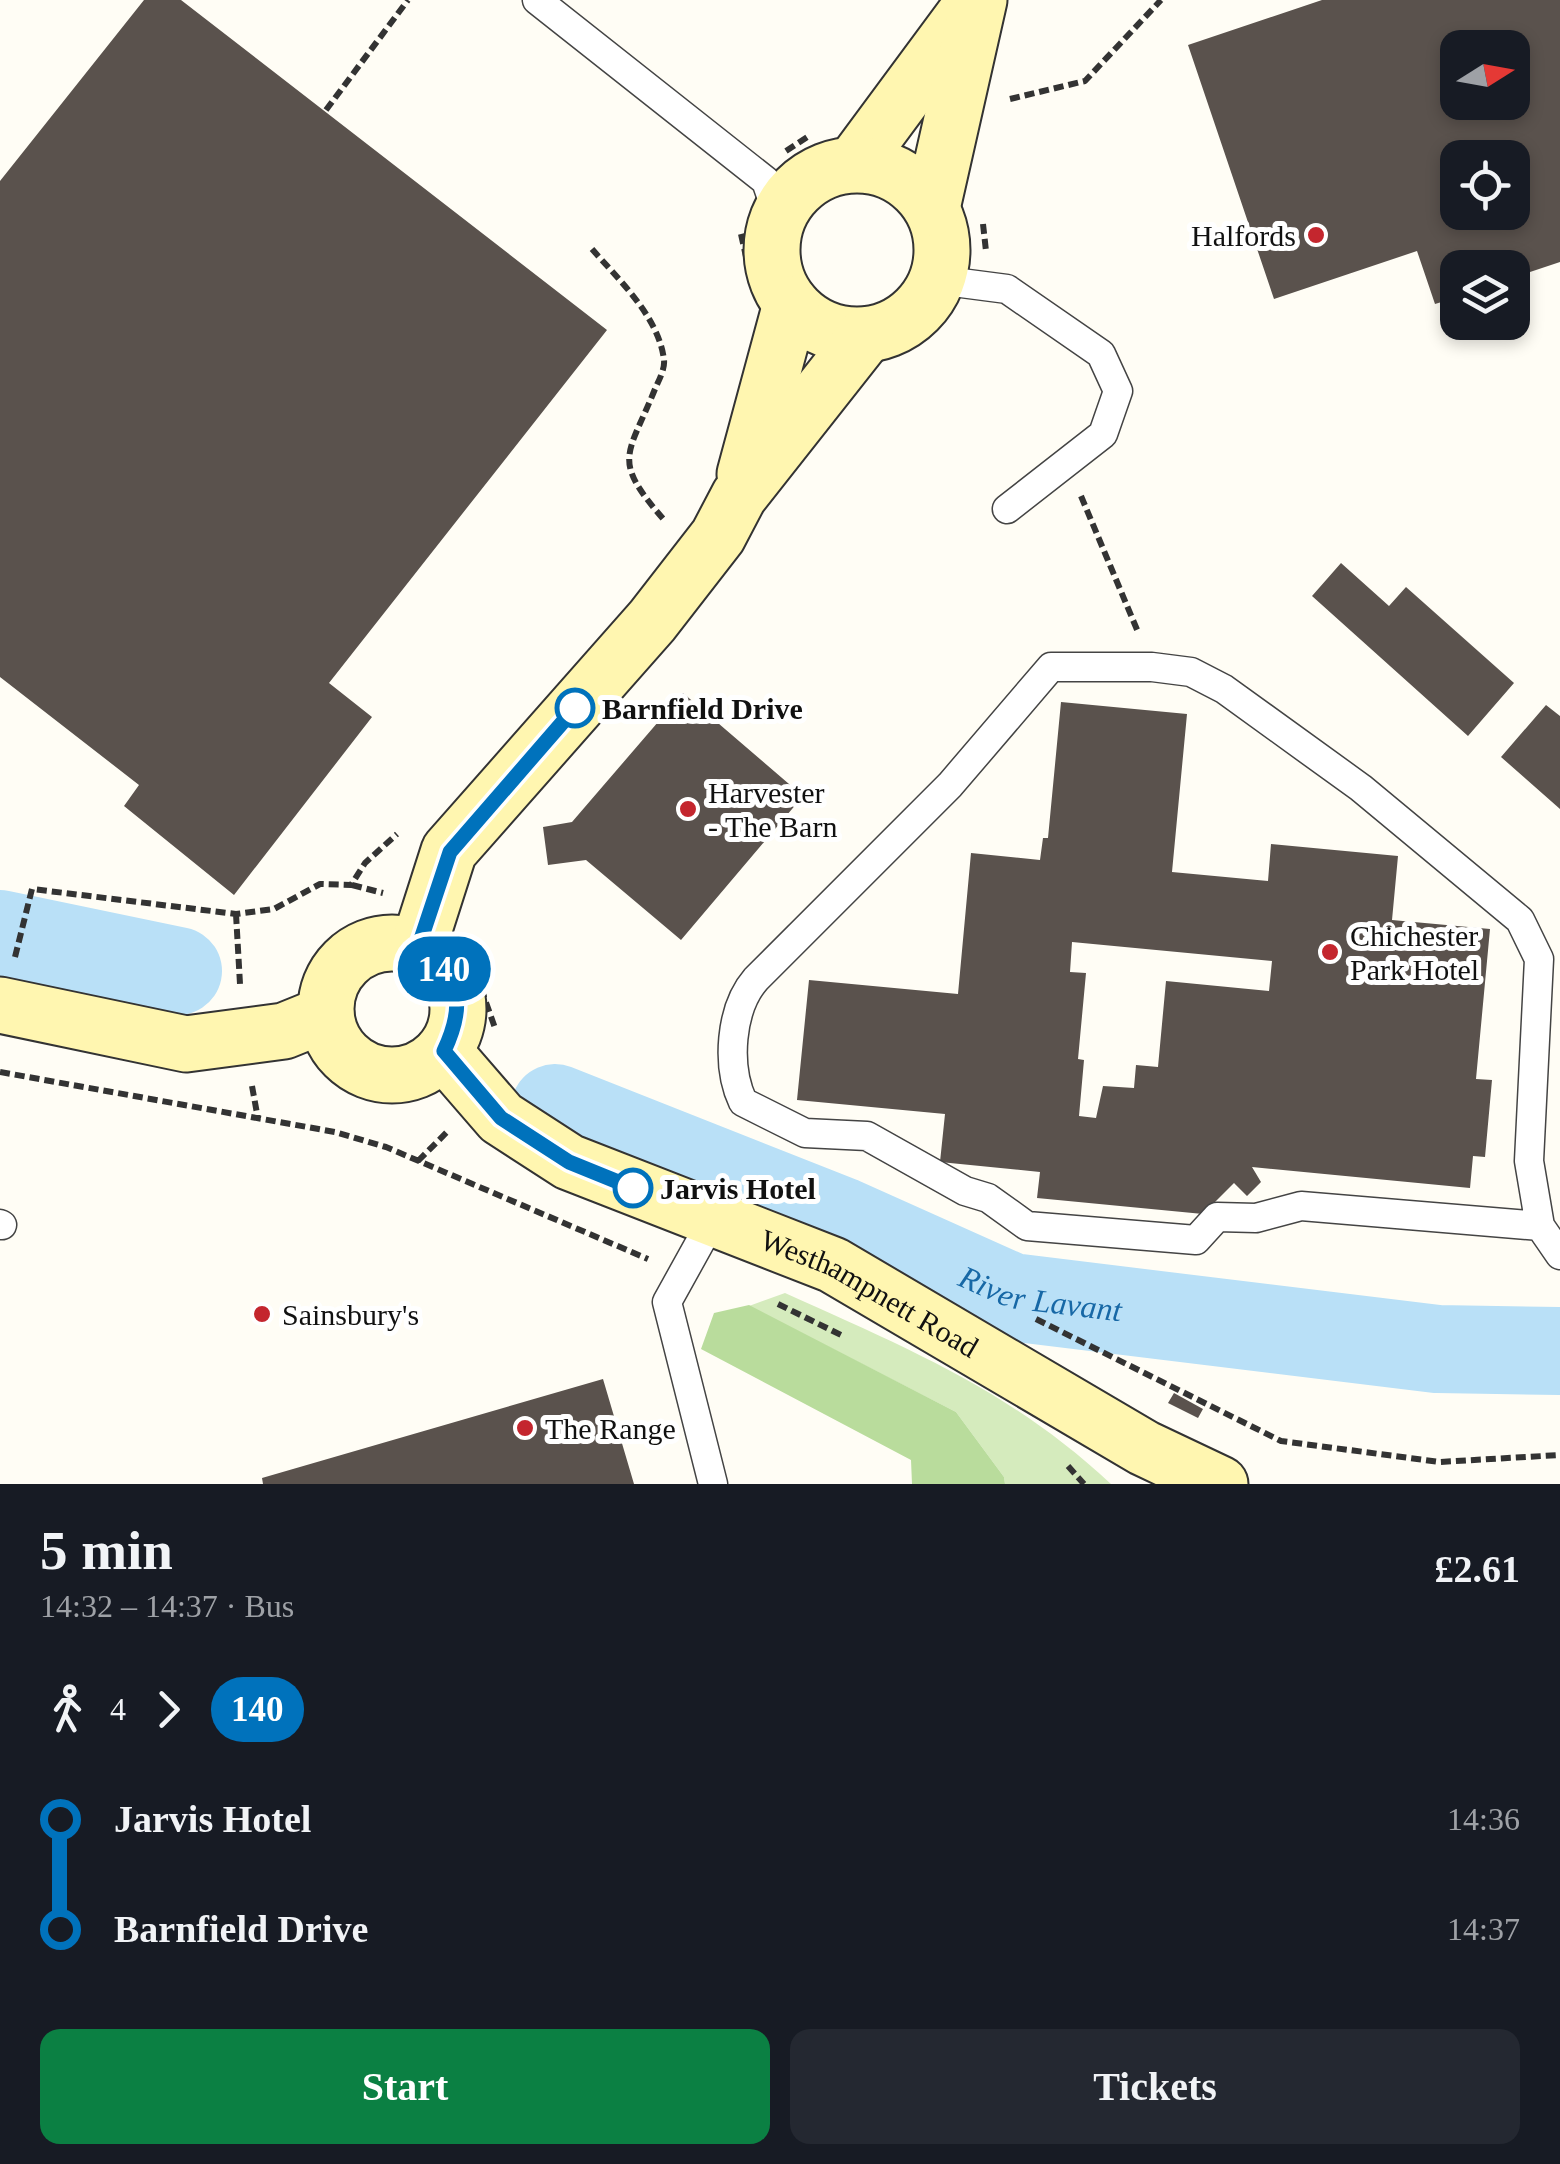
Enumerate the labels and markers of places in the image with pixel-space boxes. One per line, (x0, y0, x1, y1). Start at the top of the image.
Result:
place label: Halfords (1191, 219, 1296, 252)
marker: Halfords (1305, 224, 1327, 246)
marker: Barnfield Drive (556, 689, 594, 727)
place label: Barnfield Drive (602, 692, 803, 725)
place label: Harvester - The Barn (708, 776, 837, 843)
marker: Harvester - The Barn (677, 798, 699, 820)
place label: Chichester Park Hotel (1350, 919, 1479, 986)
marker: Chichester Park Hotel (1319, 941, 1341, 963)
marker: Jarvis Hotel (614, 1169, 652, 1207)
place label: Jarvis Hotel (660, 1172, 816, 1205)
place label: Sainsbury's (282, 1298, 419, 1331)
marker: Sainsbury's (251, 1303, 273, 1325)
place label: The Range (545, 1412, 676, 1445)
marker: The Range (514, 1417, 536, 1439)

